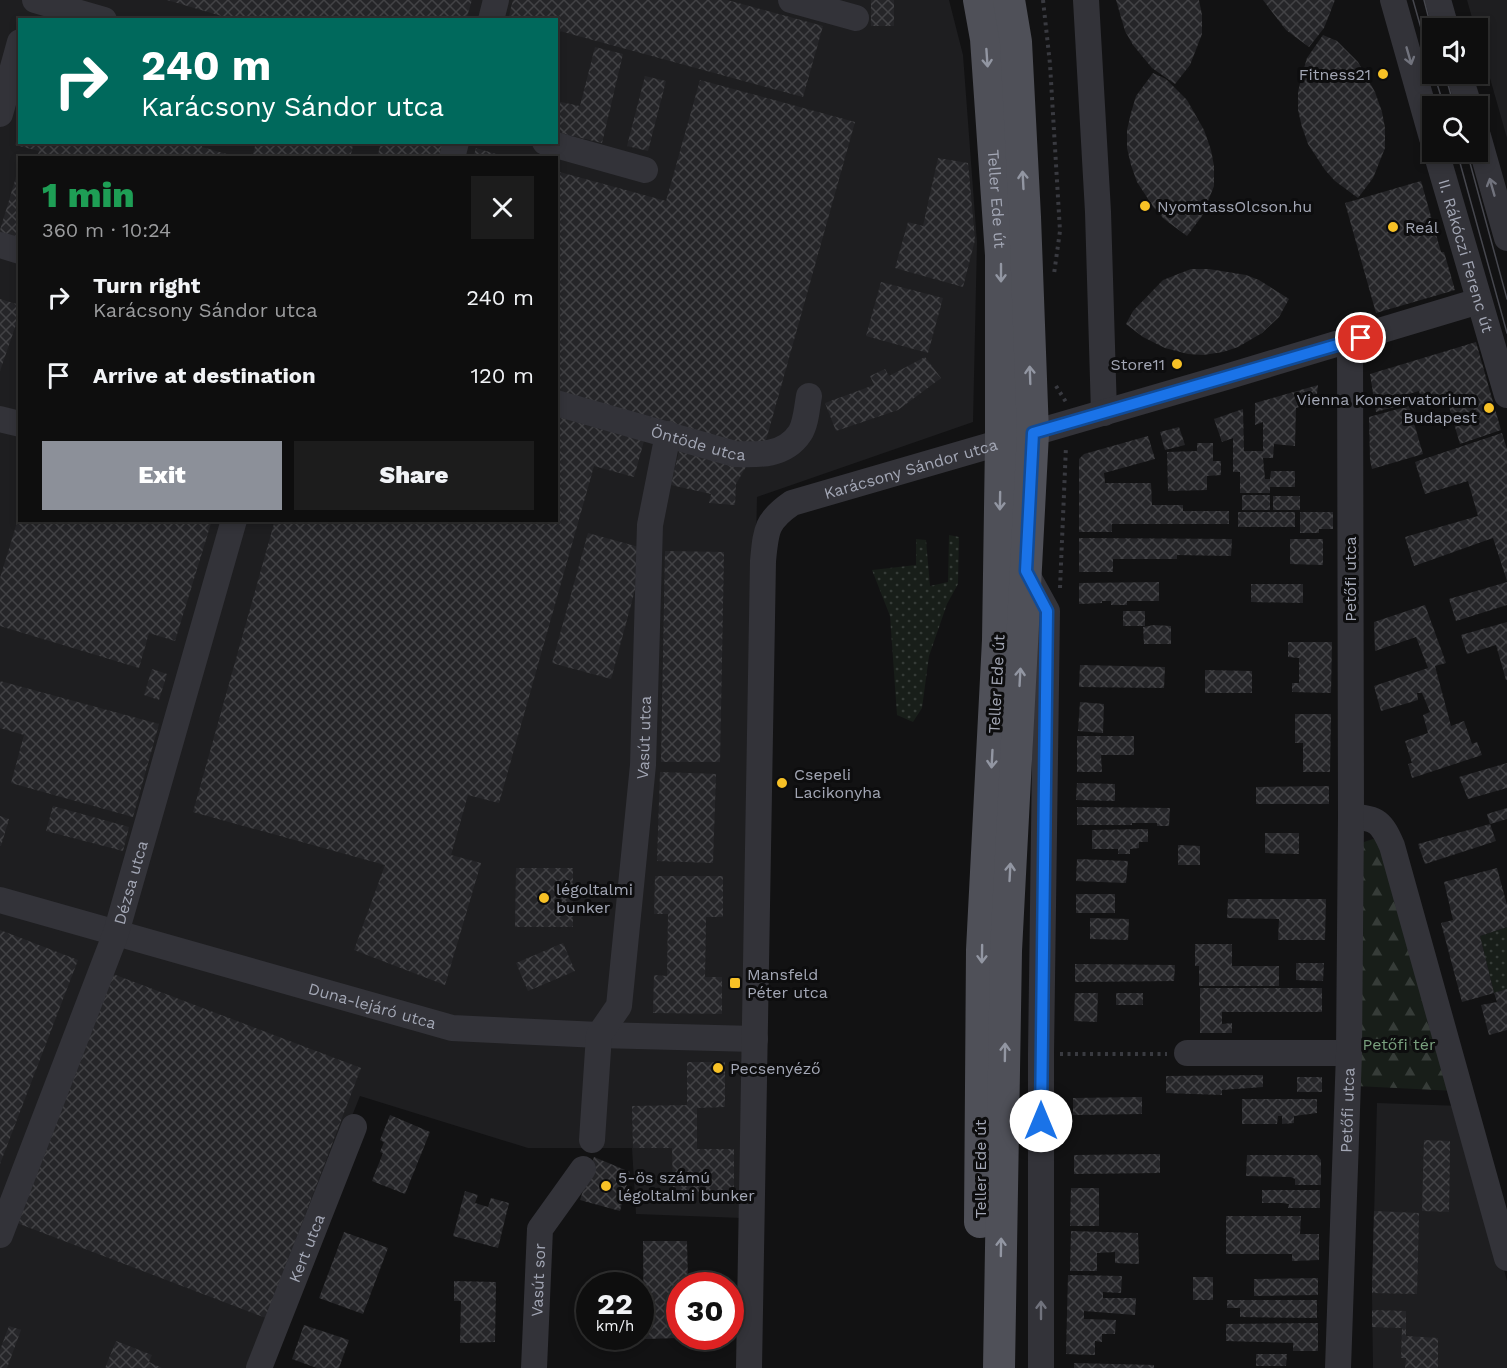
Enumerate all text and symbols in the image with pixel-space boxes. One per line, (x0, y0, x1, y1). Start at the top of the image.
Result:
map controls (1422, 18, 1488, 162)
button: sound (1422, 18, 1488, 84)
text: 240 m (141, 41, 271, 90)
icon: right (42, 42, 120, 120)
one-way arrow (1404, 46, 1415, 65)
one-way arrow (982, 47, 993, 67)
place label: Fitness21 (1299, 65, 1371, 84)
marker: Fitness21 (1376, 67, 1390, 81)
text: Karácsony Sándor utca (141, 91, 444, 123)
button: search (1422, 96, 1488, 162)
street label: Teller Ede út (984, 149, 1010, 249)
one-way arrow (1017, 170, 1028, 190)
text: 1 min (42, 174, 135, 216)
button: close (471, 176, 534, 239)
street label: II. Rákóczi Ferenc út (1434, 177, 1497, 335)
one-way arrow (1486, 178, 1497, 197)
place label: NyomtassOlcson.hu (1157, 197, 1312, 216)
marker: NyomtassOlcson.hu (1138, 199, 1152, 213)
text: 360 m · 10:24 (42, 218, 171, 242)
place label: Reál (1405, 218, 1439, 237)
marker: Reál (1386, 220, 1400, 234)
one-way arrow (995, 263, 1007, 283)
text: Turn right (93, 273, 200, 298)
icon: right (42, 281, 75, 314)
text: 240 m (466, 285, 534, 310)
text: Karácsony Sándor utca (93, 298, 317, 322)
pin (1335, 312, 1386, 363)
icon: arrive (1344, 321, 1377, 354)
place label: Store11 (1110, 355, 1165, 374)
marker: Store11 (1170, 357, 1184, 371)
icon: arrive (42, 359, 75, 392)
text: Arrive at destination (93, 363, 316, 388)
text: 120 m (470, 363, 534, 388)
one-way arrow (1025, 365, 1036, 385)
place label: Vienna Konservatorium Budapest (1297, 390, 1477, 427)
marker: Vienna Konservatorium Budapest (1482, 401, 1496, 415)
street label: Öntöde utca (649, 422, 746, 464)
street label: Karácsony Sándor utca (822, 435, 1000, 503)
button: Exit (42, 441, 282, 510)
button: Share (294, 441, 534, 510)
one-way arrow (995, 491, 1006, 511)
street label: Petőfi utca (1341, 536, 1360, 622)
street label: Teller Ede út (984, 634, 1009, 734)
one-way arrow (1015, 668, 1026, 688)
street label: Vasút utca (633, 696, 655, 780)
one-way arrow (987, 749, 998, 769)
place label: Csepeli Lacikonyha (794, 765, 881, 802)
marker: Csepeli Lacikonyha (775, 776, 789, 790)
street label: Dézsa utca (110, 838, 152, 927)
one-way arrow (1005, 862, 1016, 882)
place label: légoltalmi bunker (556, 880, 633, 917)
marker: légoltalmi bunker (537, 891, 551, 905)
one-way arrow (976, 943, 988, 963)
place label: Mansfeld Péter utca (747, 965, 828, 1002)
marker: Mansfeld Péter utca (728, 976, 742, 990)
street label: Duna-lejáró utca (306, 979, 438, 1033)
park label: Petőfi tér (1363, 1035, 1436, 1054)
one-way arrow (999, 1042, 1011, 1062)
place label: Pecsenyéző (730, 1059, 821, 1078)
marker: Pecsenyéző (711, 1061, 725, 1075)
street label: Petőfi utca (1337, 1067, 1358, 1153)
position arrow (1009, 1089, 1073, 1153)
street label: Teller Ede út (971, 1119, 990, 1218)
place label: 5-ös számú légoltalmi bunker (618, 1168, 755, 1205)
marker: 5-ös számú légoltalmi bunker (599, 1179, 613, 1193)
street label: Kert utca (285, 1211, 329, 1285)
one-way arrow (995, 1237, 1007, 1257)
street label: Vasút sor (527, 1242, 549, 1317)
speed limit sign: 30 (666, 1272, 744, 1350)
text: 22 (597, 1286, 633, 1321)
one-way arrow (1035, 1300, 1047, 1320)
text: km/h (596, 1317, 634, 1335)

